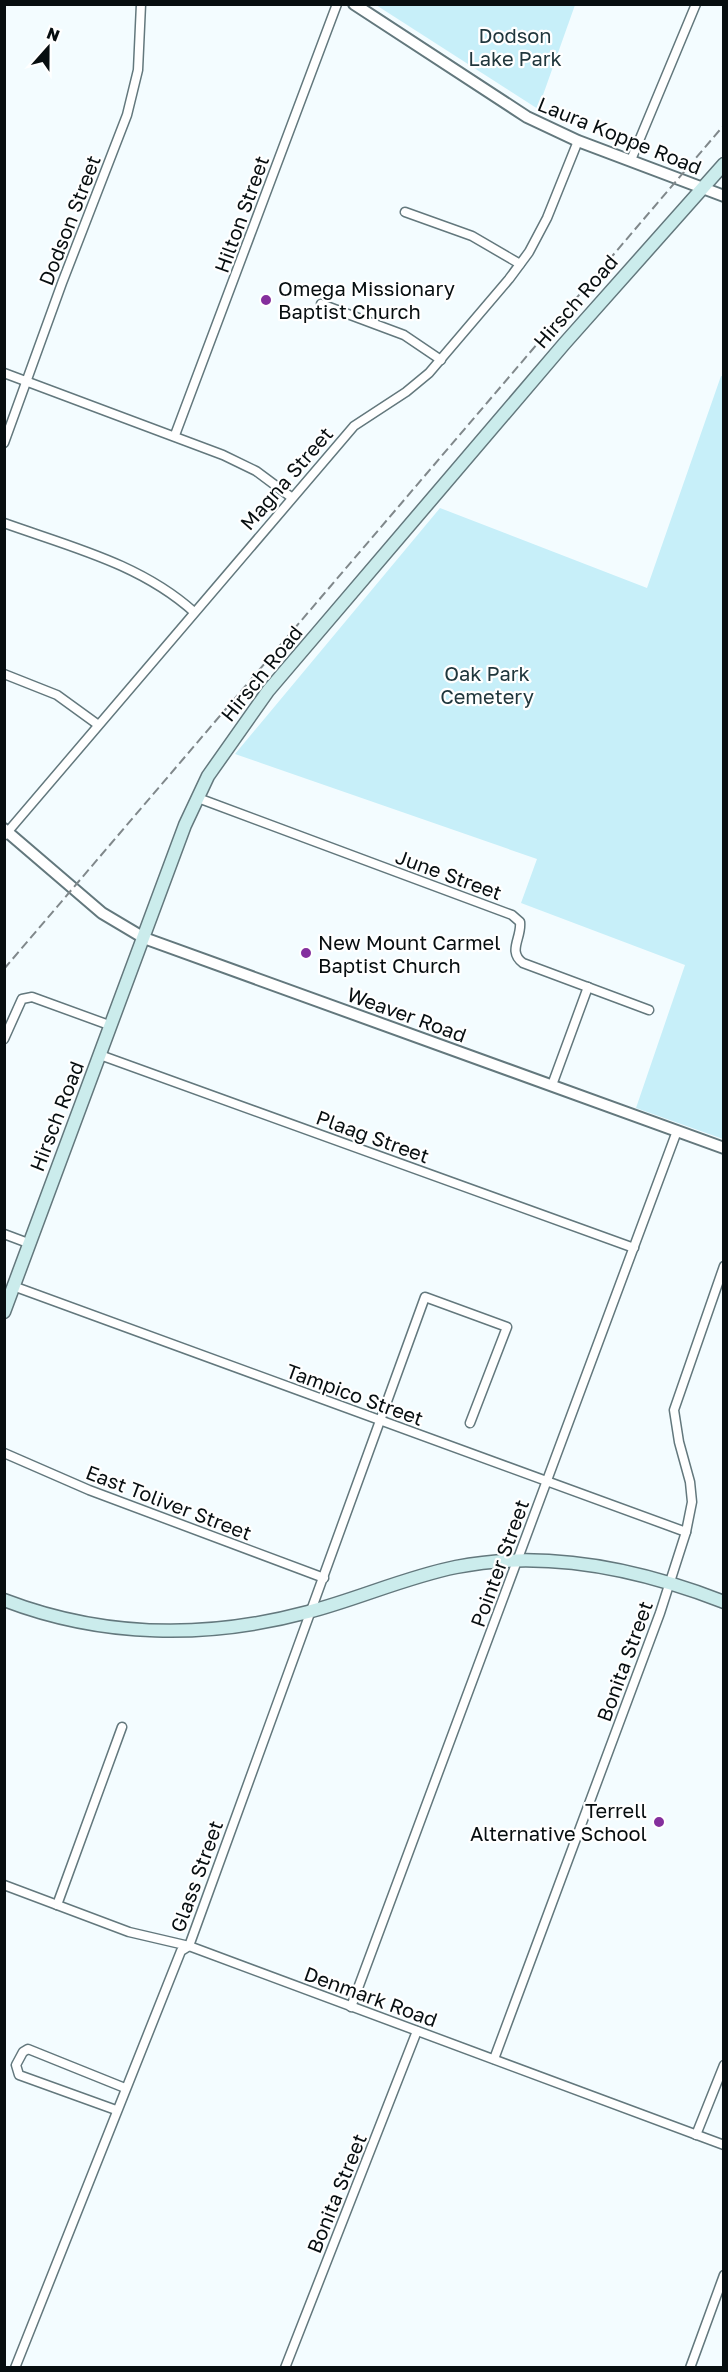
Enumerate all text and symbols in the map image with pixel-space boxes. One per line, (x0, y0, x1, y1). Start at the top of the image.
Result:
north arrow (18, 18, 78, 78)
text: N (44, 22, 63, 46)
park label: Dodson Lake Park (468, 23, 562, 70)
street label: Laura Koppe Road (535, 91, 705, 179)
street label: Dodson Street (33, 152, 105, 288)
street label: Hilton Street (209, 152, 273, 276)
street label: Hirsch Road (528, 249, 622, 353)
place label: Omega Missionary Baptist Church (278, 276, 455, 323)
marker: Omega Missionary Baptist Church (259, 293, 273, 307)
street label: Magna Street (235, 422, 337, 534)
street label: Hirsch Road (215, 620, 307, 726)
park label: Oak Park Cemetery (440, 661, 534, 708)
street label: June Street (393, 844, 505, 904)
place label: New Mount Carmel Baptist Church (318, 930, 501, 977)
marker: New Mount Carmel Baptist Church (299, 946, 313, 960)
street label: Weaver Road (344, 981, 470, 1047)
street label: Hirsch Road (24, 1057, 88, 1175)
street label: Plaag Street (313, 1104, 433, 1168)
street label: Tampico Street (283, 1358, 427, 1430)
street label: East Toliver Street (83, 1459, 255, 1545)
street label: Pointer Street (465, 1496, 533, 1630)
street label: Bonita Street (591, 1597, 657, 1725)
place label: Terrell Alternative School (470, 1798, 647, 1845)
marker: Terrell Alternative School (652, 1815, 666, 1829)
street label: Glass Street (165, 1817, 227, 1935)
street label: Denmark Road (301, 1961, 441, 2031)
street label: Bonita Street (301, 2130, 371, 2256)

